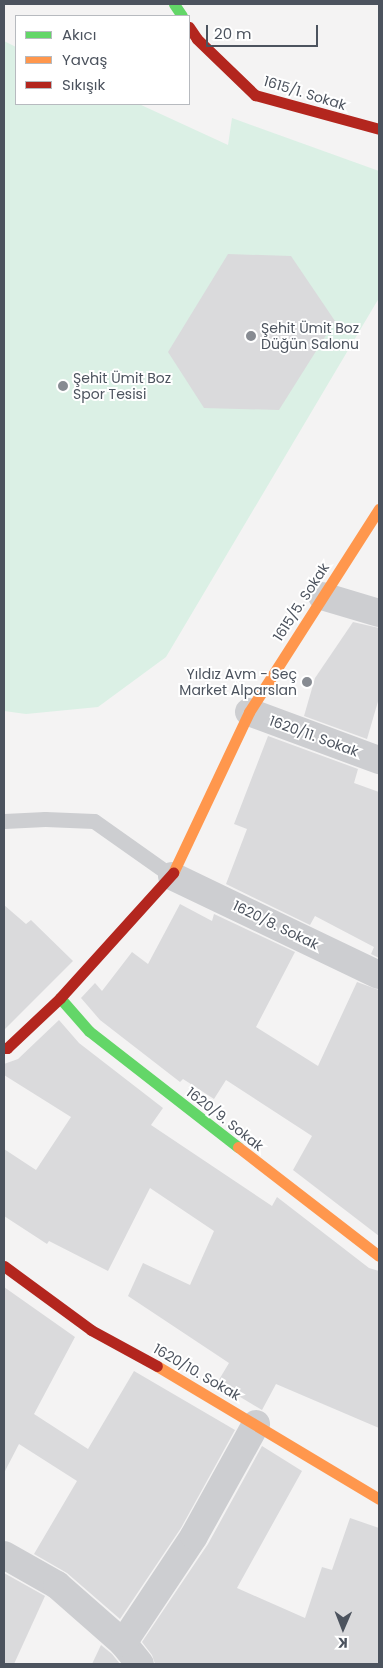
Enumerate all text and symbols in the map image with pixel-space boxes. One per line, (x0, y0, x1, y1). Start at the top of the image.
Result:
legend (15, 15, 190, 105)
scale bar (208, 15, 320, 47)
text: 20 m (214, 23, 252, 44)
text: Akıcı (62, 24, 96, 45)
text: Yavaş (62, 49, 107, 70)
street label: 1615/1. Sokak (262, 72, 348, 114)
text: Sıkışık (62, 74, 105, 95)
place label: Şehit Ümit Boz Düğün Salonu (261, 320, 359, 352)
marker: Şehit Ümit Boz Düğün Salonu (245, 330, 257, 342)
place label: Şehit Ümit Boz Spor Tesisi (73, 370, 171, 402)
marker: Şehit Ümit Boz Spor Tesisi (57, 380, 69, 392)
street label: 1615/5. Sokak (269, 560, 333, 644)
place label: Yıldız Avm - Seç Market Alparslan (179, 666, 297, 699)
marker: Yıldız Avm - Seç Market Alparslan (301, 676, 313, 688)
street label: 1620/11. Sokak (267, 712, 361, 760)
street label: 1620/8. Sokak (230, 897, 322, 953)
street label: 1620/9. Sokak (183, 1084, 267, 1154)
street label: 1620/10. Sokak (150, 1340, 244, 1404)
north arrow (318, 1603, 368, 1653)
text: K (338, 1633, 348, 1653)

